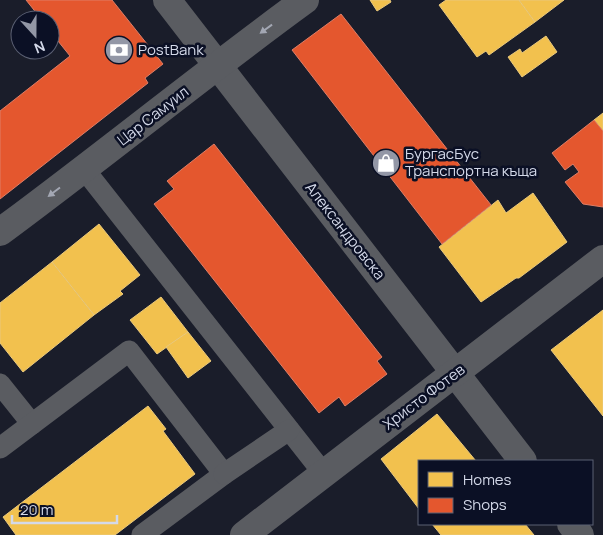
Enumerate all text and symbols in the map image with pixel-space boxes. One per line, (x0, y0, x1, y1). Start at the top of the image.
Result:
north arrow (10, 10, 60, 60)
one-way arrow (260, 23, 273, 34)
bank icon: PostBank (104, 35, 134, 65)
text: N (32, 37, 48, 58)
place label: PostBank (138, 39, 204, 60)
street label: Цар Самуил (113, 81, 193, 150)
place label: БургасБус Транспортна къща (405, 143, 537, 181)
shop icon: БургасБус Транспортна къща (371, 148, 401, 178)
street label: Александровска (301, 178, 390, 284)
one-way arrow (47, 187, 61, 197)
street label: Христо Фотев (378, 359, 469, 434)
legend (418, 460, 593, 525)
text: Homes (463, 469, 512, 490)
scale bar (12, 492, 118, 524)
text: Shops (463, 494, 507, 515)
text: 20 m (20, 499, 53, 520)

